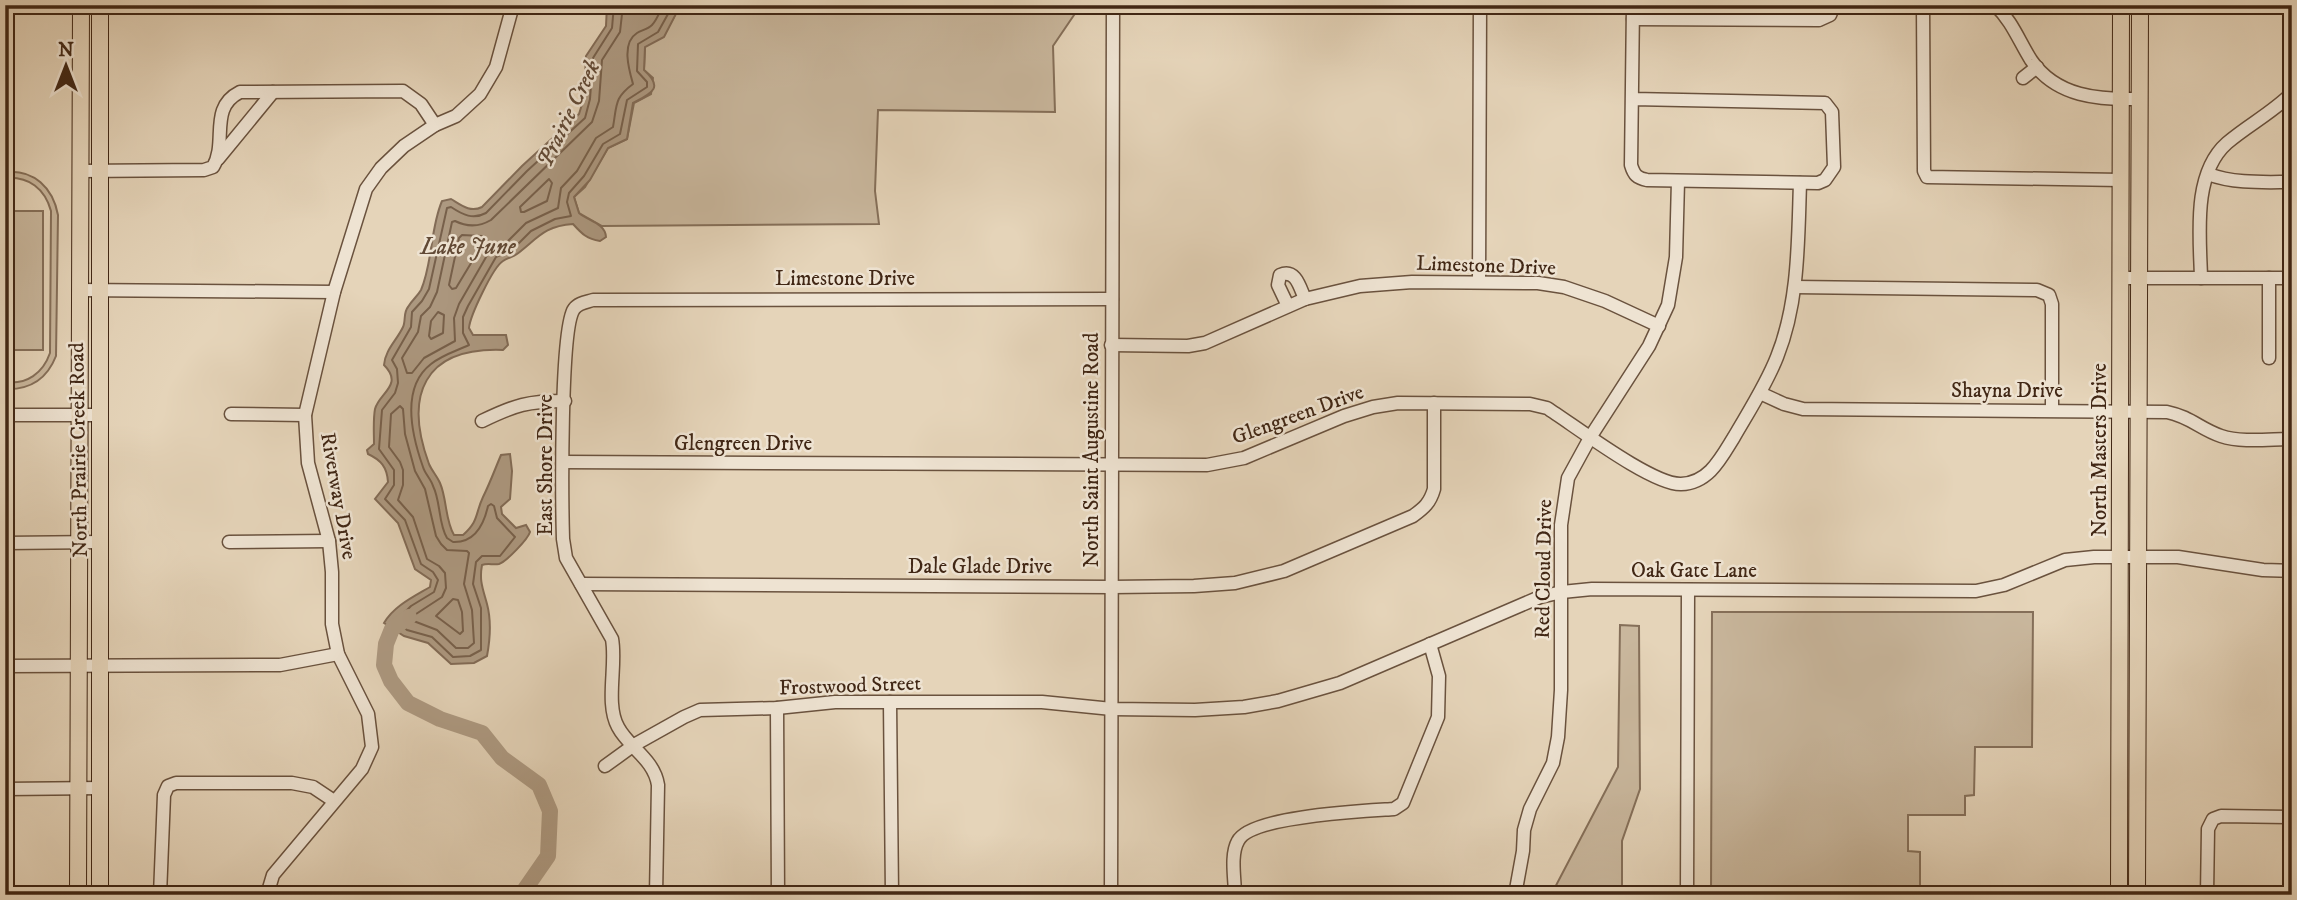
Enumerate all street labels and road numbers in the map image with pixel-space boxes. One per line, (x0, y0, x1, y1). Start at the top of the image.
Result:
street label: Limestone Drive (1416, 251, 1557, 281)
street label: Limestone Drive (775, 266, 915, 292)
street label: North Saint Augustine Road (1079, 332, 1105, 568)
street label: North Prairie Creek Road (64, 342, 94, 558)
street label: North Masters Drive (2087, 363, 2113, 537)
street label: Shayna Drive (1951, 378, 2063, 404)
street label: Glengreen Drive (1229, 379, 1368, 451)
street label: East Shore Drive (533, 394, 559, 536)
street label: Riverway Drive (314, 430, 362, 562)
street label: Glengreen Drive (674, 431, 812, 457)
street label: Red Cloud Drive (1530, 499, 1558, 639)
street label: Dale Glade Drive (908, 554, 1052, 580)
street label: Oak Gate Lane (1631, 558, 1757, 584)
street label: Frostwood Street (779, 671, 922, 701)

